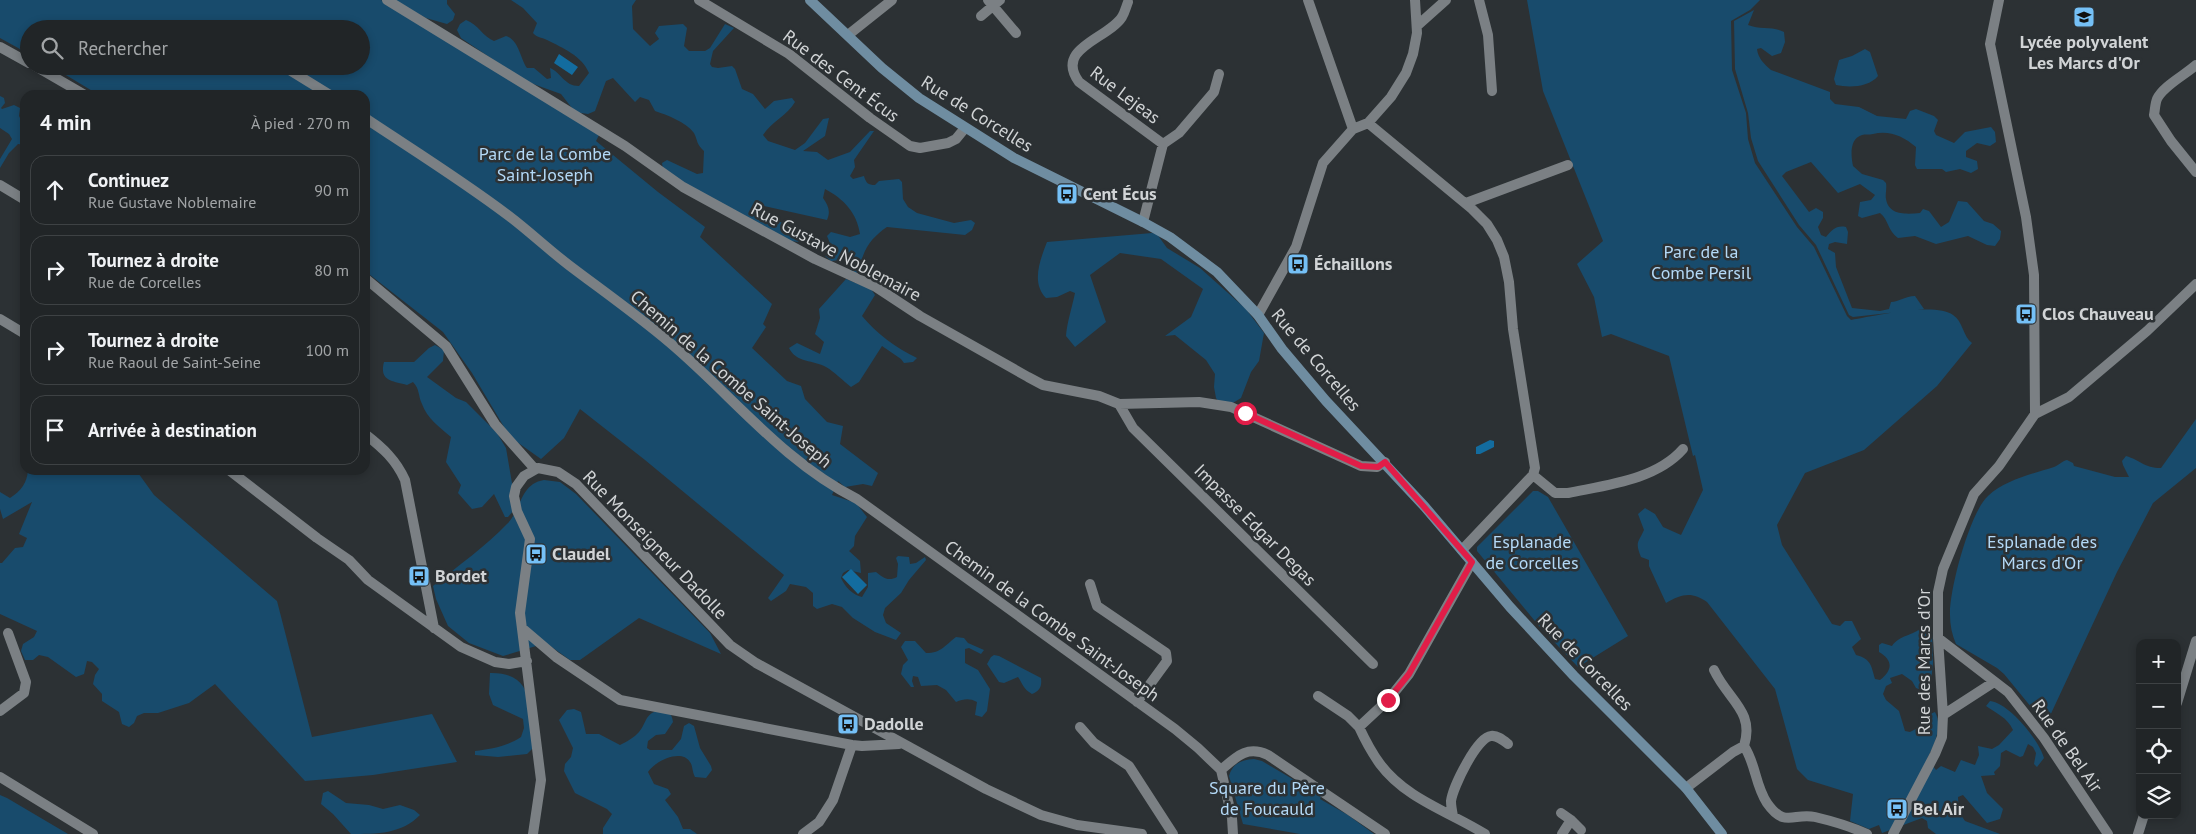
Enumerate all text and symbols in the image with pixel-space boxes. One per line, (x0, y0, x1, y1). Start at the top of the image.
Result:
school or university icon: Lycée polyvalent Les Marcs d'Or (2072, 5, 2096, 29)
search box (20, 20, 370, 75)
street label: Rue des Cent Écus (778, 24, 904, 127)
place label: Lycée polyvalent Les Marcs d'Or (2020, 30, 2149, 74)
icon: search (38, 34, 66, 62)
text: Rechercher (78, 36, 168, 60)
street label: Rue Lejeas (1086, 61, 1165, 128)
street label: Rue de Corcelles (917, 70, 1037, 157)
text: 4 min (40, 109, 91, 136)
text: À pied · 270 m (251, 113, 350, 133)
park label: Parc de la Combe Saint-Joseph (479, 142, 611, 186)
text: Continuez (88, 168, 169, 192)
icon: ahead (41, 176, 69, 204)
text: 90 m (314, 180, 349, 200)
bus stop icon: Cent Écus (1055, 182, 1079, 206)
place label: Cent Écus (1083, 182, 1157, 205)
text: Rue Gustave Noblemaire (88, 192, 256, 212)
street label: Rue Gustave Noblemaire (747, 197, 925, 306)
park label: Parc de la Combe Persil (1651, 240, 1752, 284)
text: Tournez à droite (88, 248, 219, 272)
bus stop icon: Échaillons (1286, 252, 1310, 276)
place label: Échaillons (1314, 252, 1393, 275)
icon: right (41, 256, 69, 284)
text: 80 m (314, 260, 349, 280)
text: Rue de Corcelles (88, 272, 201, 292)
street label: Chemin de la Combe Saint-Joseph (626, 285, 837, 473)
bus stop icon: Clos Chauveau (2014, 302, 2038, 326)
place label: Clos Chauveau (2042, 302, 2154, 325)
street label: Rue de Corcelles (1267, 304, 1366, 416)
text: Tournez à droite (88, 328, 219, 352)
icon: right (41, 336, 69, 364)
text: 100 m (306, 340, 349, 360)
text: Rue Raoul de Saint-Seine (88, 352, 261, 372)
route start (1234, 402, 1257, 425)
icon: arrive (41, 416, 69, 444)
text: Arrivée à destination (88, 418, 257, 442)
street label: Impasse Edgar Degas (1189, 459, 1321, 591)
street label: Rue Monseigneur Dadolle (578, 465, 733, 624)
park label: Esplanade de Corcelles (1485, 530, 1579, 574)
park label: Esplanade des Marcs d'Or (1987, 530, 2097, 574)
street label: Chemin de la Combe Saint-Joseph (940, 535, 1164, 706)
bus stop icon: Claudel (524, 542, 548, 566)
place label: Claudel (552, 542, 611, 565)
bus stop icon: Bordet (407, 564, 431, 588)
place label: Bordet (435, 564, 487, 587)
street label: Rue des Marcs d'Or (1912, 589, 1935, 735)
street label: Rue de Corcelles (1533, 608, 1638, 715)
map controls (2136, 639, 2181, 819)
button: + (2136, 639, 2181, 684)
button: − (2136, 684, 2181, 729)
route end (1377, 689, 1400, 712)
street label: Rue de Bel Air (2027, 695, 2108, 797)
bus stop icon: Dadolle (836, 712, 860, 736)
place label: Dadolle (864, 712, 924, 735)
button: locate (2136, 729, 2181, 774)
button: layers (2136, 774, 2181, 819)
park label: Square du Père de Foucauld (1209, 776, 1325, 820)
bus stop icon: Bel Air (1885, 797, 1909, 821)
place label: Bel Air (1913, 797, 1965, 820)

